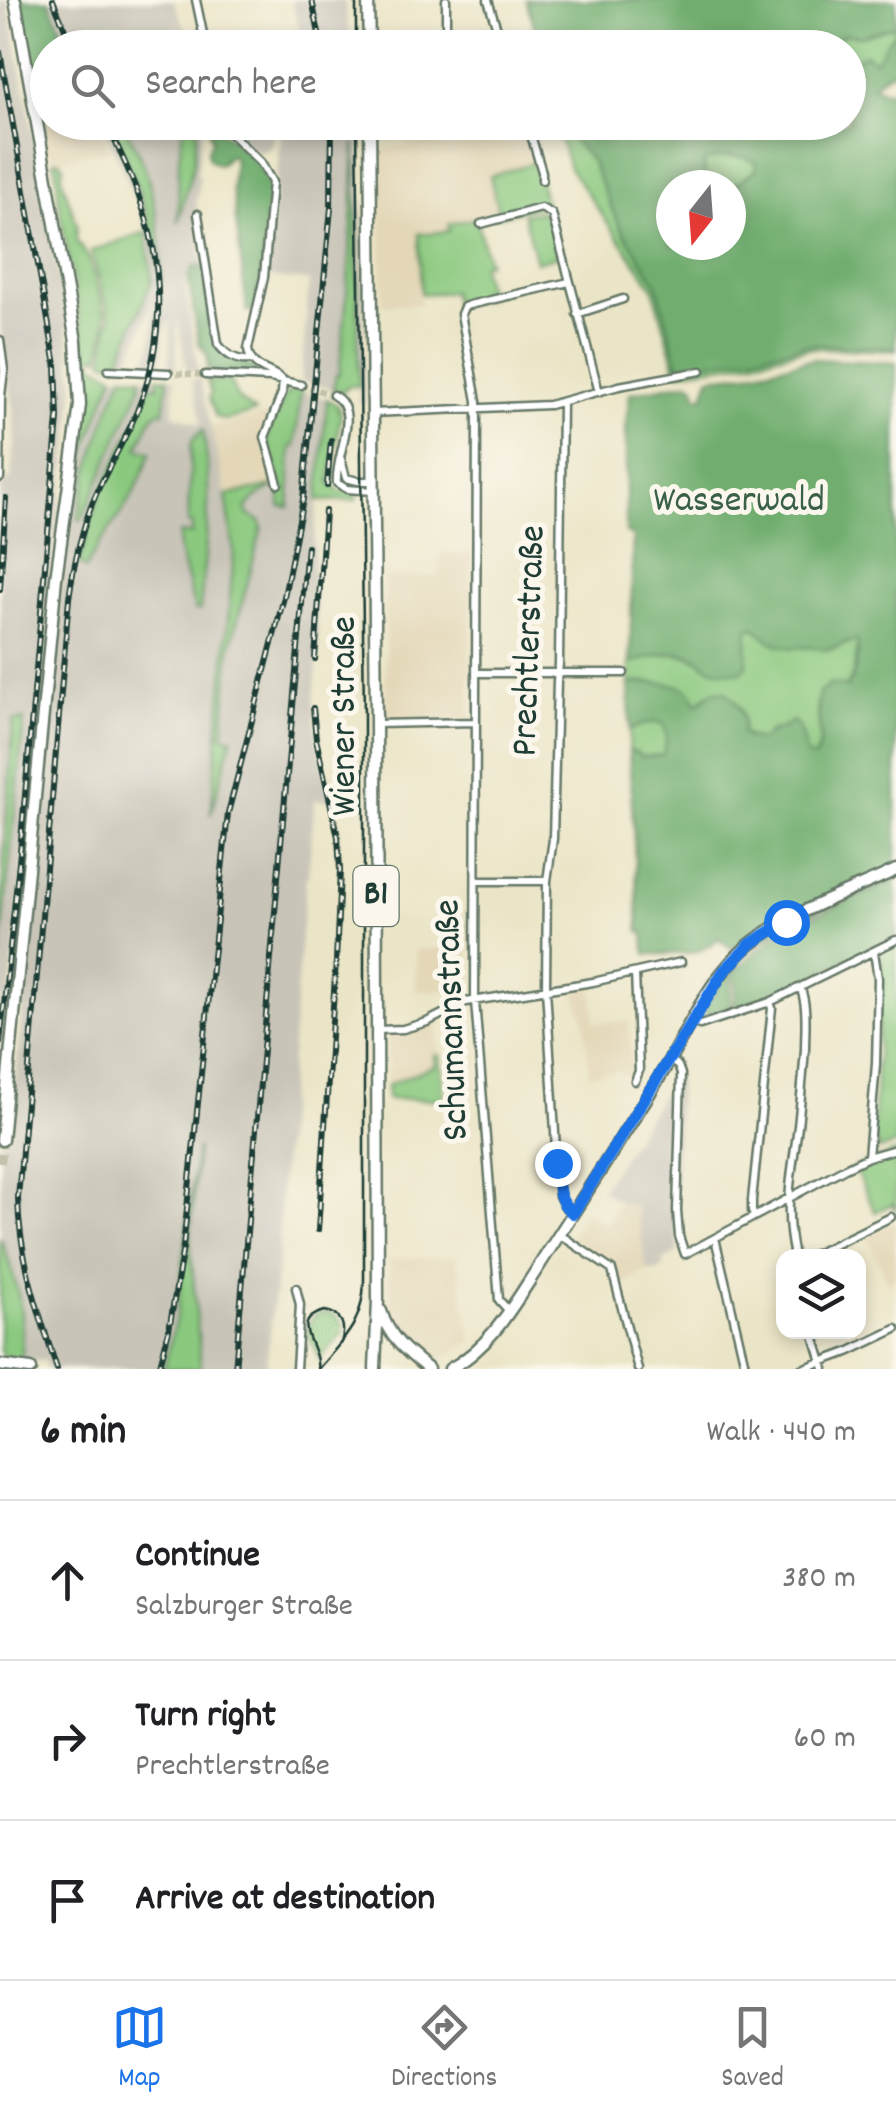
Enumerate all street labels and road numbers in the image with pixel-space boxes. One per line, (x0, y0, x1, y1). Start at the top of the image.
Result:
street label: Prechtlerstraße (499, 524, 563, 758)
street label: Wiener Straße (319, 616, 374, 816)
road number: B1 (354, 866, 398, 926)
street label: Schumannstraße (422, 898, 486, 1142)

